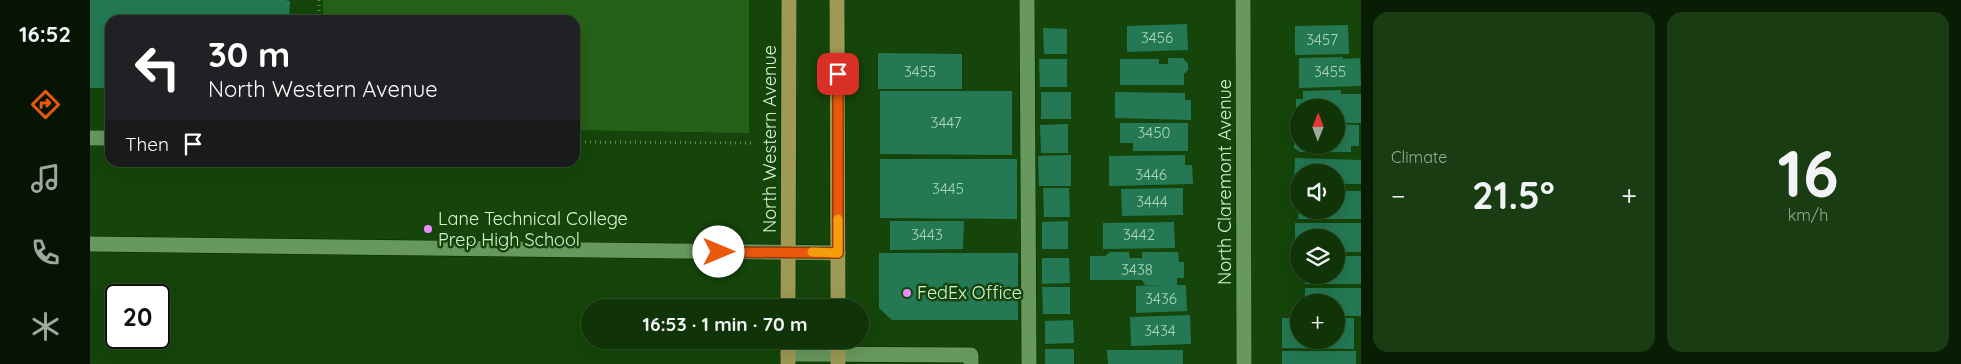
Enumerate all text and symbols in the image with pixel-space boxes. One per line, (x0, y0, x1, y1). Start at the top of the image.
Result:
text: 16:52 (19, 20, 71, 48)
house number: 3456 (1141, 28, 1173, 47)
house number: 3457 (1306, 30, 1338, 49)
text: 30 m (208, 32, 290, 76)
icon: left (125, 35, 190, 100)
street label: North Western Avenue (758, 45, 781, 233)
pin (817, 53, 859, 95)
icon: arrive (824, 60, 852, 88)
house number: 3455 (904, 62, 936, 81)
house number: 3455 (1314, 62, 1346, 81)
text: North Western Avenue (208, 75, 438, 103)
street label: North Claremont Avenue (1213, 79, 1236, 285)
icon: directions (28, 87, 63, 122)
north arrow (1290, 99, 1345, 154)
map controls (1290, 99, 1345, 349)
house number: 3447 (931, 113, 962, 132)
house number: 3450 (1138, 123, 1171, 142)
icon: arrive (179, 130, 207, 158)
text: Then (125, 132, 169, 156)
text: 16 (1777, 132, 1839, 213)
text: Climate (1391, 147, 1447, 167)
icon: music (28, 161, 63, 196)
button: sound (1290, 164, 1345, 219)
house number: 3446 (1135, 165, 1167, 184)
text: 21.5° (1472, 171, 1555, 219)
text: − (1391, 178, 1406, 213)
text: + (1621, 178, 1637, 213)
house number: 3445 (932, 179, 964, 198)
house number: 3444 (1136, 192, 1168, 211)
text: km/h (1788, 205, 1828, 225)
place label: Lane Technical College Prep High School (438, 207, 628, 251)
marker: Lane Technical College Prep High School (422, 223, 434, 235)
position arrow (692, 225, 744, 277)
house number: 3443 (911, 225, 943, 244)
house number: 3442 (1123, 225, 1155, 244)
button: layers (1290, 229, 1345, 284)
icon: phone (28, 235, 63, 270)
house number: 3438 (1121, 260, 1153, 279)
place label: FedEx Office (917, 281, 1022, 304)
speed limit sign: 20 (105, 284, 170, 349)
marker: FedEx Office (901, 287, 913, 299)
house number: 3436 (1145, 289, 1177, 308)
button: + (1290, 294, 1345, 349)
icon: climate (28, 309, 63, 344)
text: 16:53 · 1 min · 70 m (643, 312, 807, 336)
house number: 3434 (1144, 321, 1176, 340)

